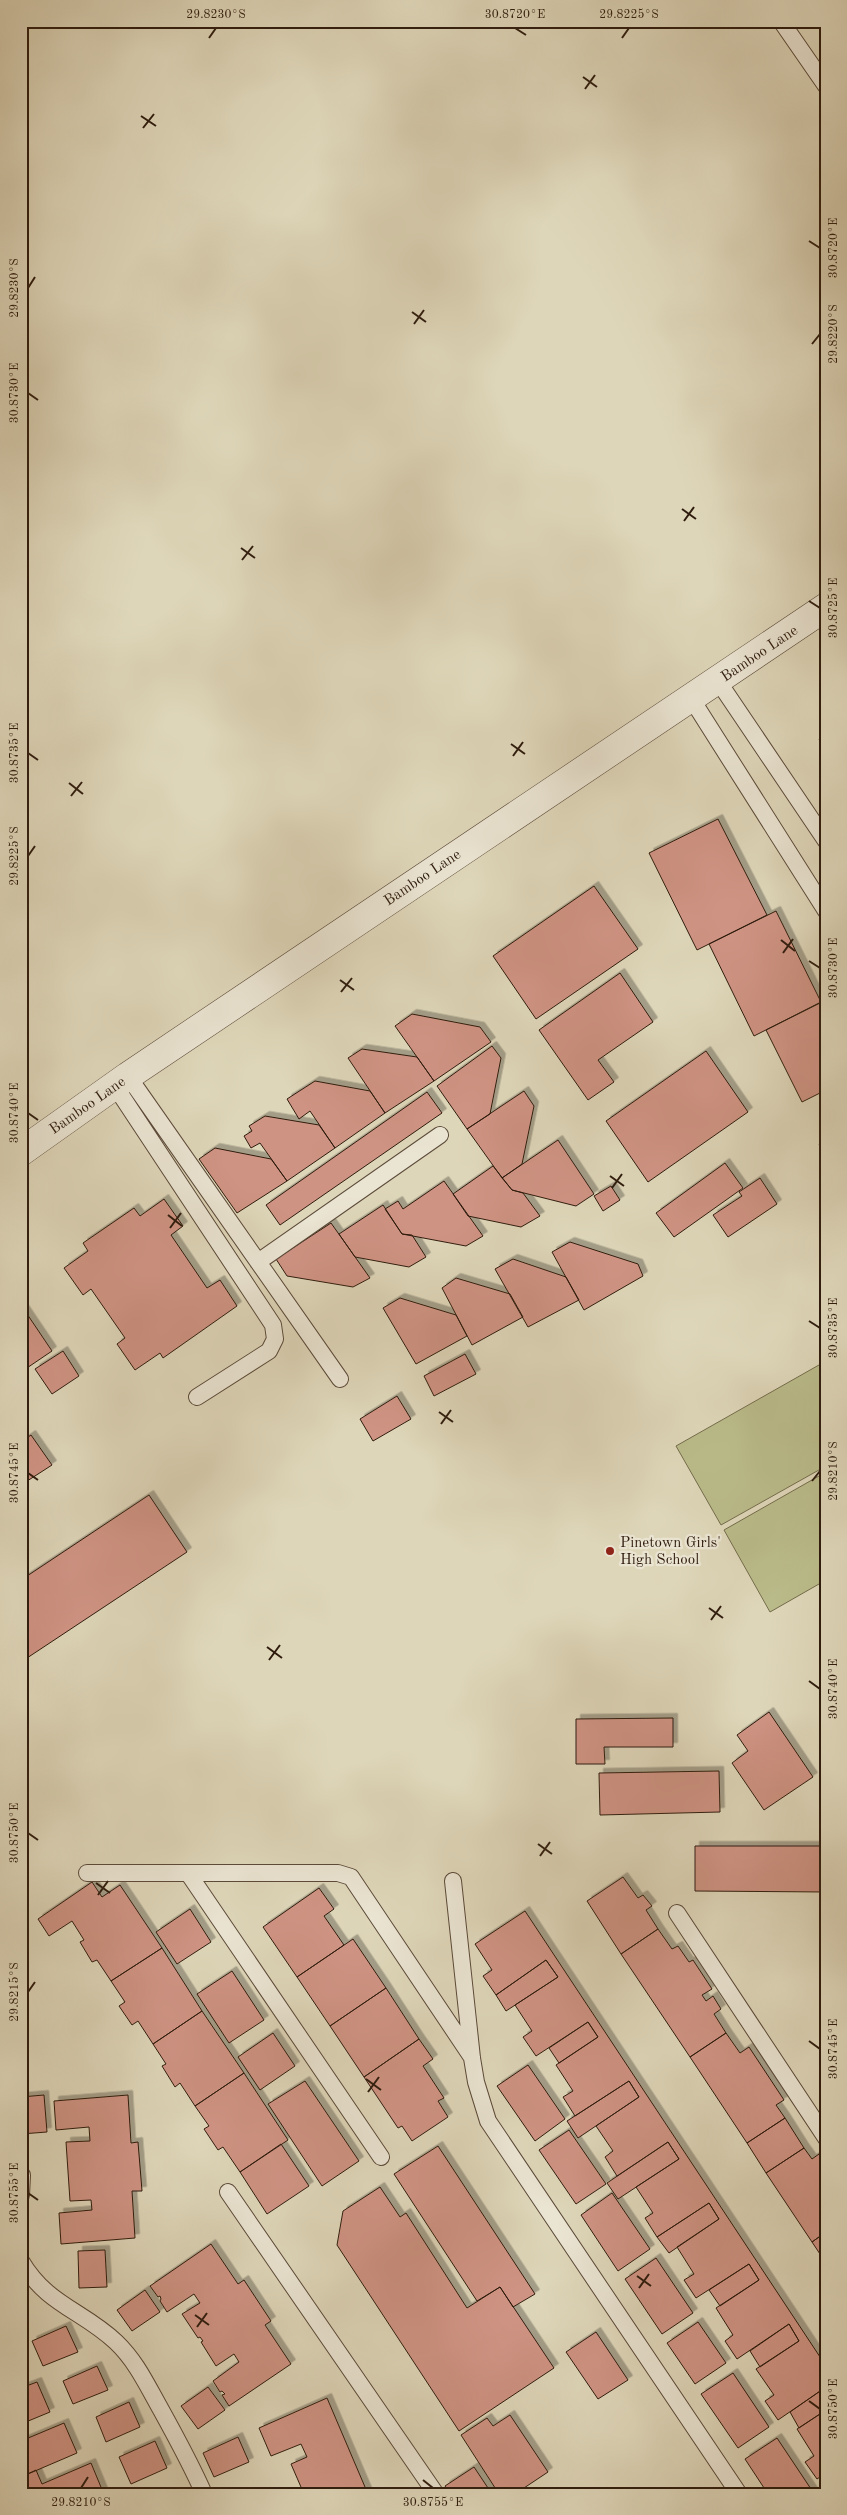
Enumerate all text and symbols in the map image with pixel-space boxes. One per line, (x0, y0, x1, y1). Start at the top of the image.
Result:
text: 29.8225°S (599, 8, 659, 21)
text: 29.8230°S (186, 9, 246, 21)
text: 30.8720°E (485, 9, 545, 21)
text: 30.8720°E (828, 218, 840, 278)
text: 29.8230°S (9, 258, 21, 318)
text: 29.8220°S (828, 304, 840, 364)
text: 30.8730°E (9, 363, 21, 423)
text: 30.8725°E (827, 578, 840, 638)
street label: Bamboo Lane (719, 623, 801, 685)
text: 30.8735°E (8, 723, 21, 783)
text: 29.8225°S (8, 826, 21, 886)
street label: Bamboo Lane (382, 847, 464, 909)
text: 30.8730°E (828, 938, 840, 998)
street label: Bamboo Lane (47, 1075, 129, 1138)
text: 30.8740°E (9, 1083, 21, 1143)
text: 30.8735°E (827, 1298, 840, 1358)
text: 29.8210°S (828, 1441, 840, 1501)
text: 30.8745°E (8, 1443, 21, 1503)
place label: Pinetown Girls' High School (620, 1536, 721, 1568)
marker: Pinetown Girls' High School (604, 1545, 616, 1557)
text: 30.8740°E (828, 1659, 840, 1719)
text: 30.8750°E (8, 1803, 21, 1863)
text: 29.8215°S (8, 1962, 21, 2022)
text: 30.8745°E (827, 2019, 840, 2079)
text: 30.8755°E (8, 2163, 21, 2223)
text: 30.8750°E (827, 2379, 840, 2439)
text: 30.8755°E (403, 2496, 463, 2509)
text: 29.8210°S (51, 2497, 111, 2509)

